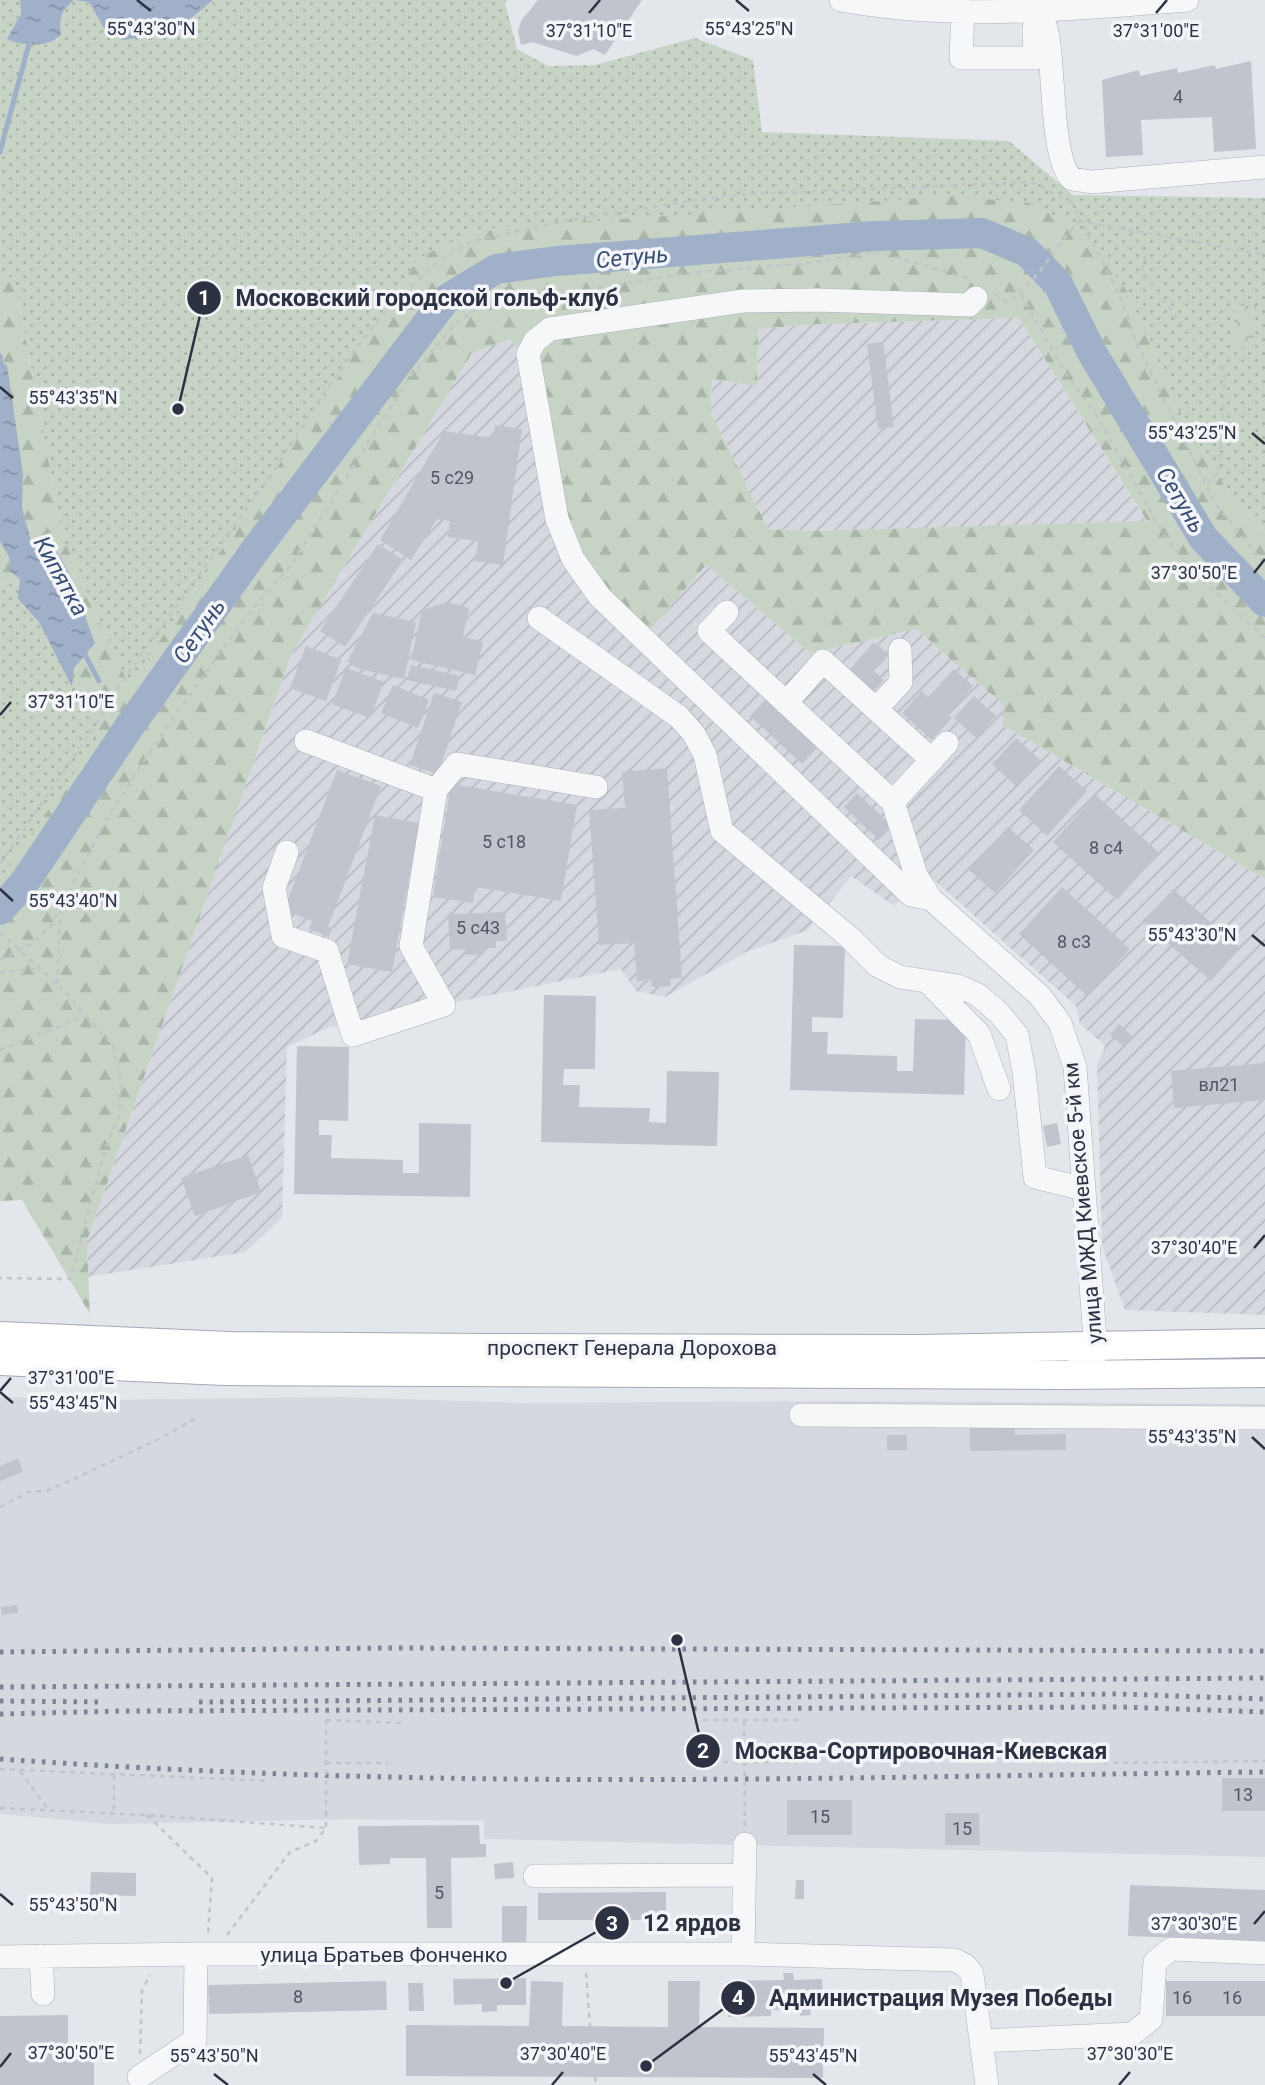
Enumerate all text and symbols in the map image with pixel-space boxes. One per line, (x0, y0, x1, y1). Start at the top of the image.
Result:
text: 55°43'30"N (106, 18, 196, 39)
text: 55°43'25"N (704, 18, 794, 39)
text: 37°31'10"E (546, 20, 632, 41)
text: 37°31'00"E (1113, 20, 1199, 41)
house number: 4 (1173, 86, 1183, 107)
water label: Сетунь (595, 241, 669, 274)
callout: Московский городской гольф-клуб (187, 276, 633, 320)
text: Московский городской гольф-клуб (235, 285, 619, 312)
text: 1 (198, 286, 210, 310)
text: 55°43'35"N (28, 387, 118, 408)
text: 55°43'25"N (1147, 422, 1237, 443)
water label: Сетунь (1150, 462, 1211, 538)
house number: 5 с29 (430, 467, 474, 488)
water label: Кипятка (28, 532, 93, 621)
text: 37°30'50"E (1151, 562, 1237, 583)
water label: Сетунь (168, 594, 231, 669)
text: 37°31'10"E (28, 691, 114, 712)
house number: 5 с18 (482, 831, 526, 852)
house number: 8 с4 (1089, 837, 1123, 858)
text: 55°43'40"N (28, 890, 118, 911)
house number: 5 с43 (456, 917, 500, 938)
text: 55°43'30"N (1147, 924, 1237, 945)
house number: 8 с3 (1057, 931, 1091, 952)
street label: улица МЖД Киевское 5-й км (1059, 1061, 1107, 1345)
house number: вл21 (1199, 1074, 1239, 1095)
text: 37°30'40"E (1151, 1237, 1237, 1258)
street label: проспект Генерала Дорохова (487, 1336, 777, 1360)
text: 37°31'00"E (28, 1367, 114, 1388)
text: 55°43'45"N (28, 1392, 118, 1413)
text: 55°43'35"N (1147, 1426, 1237, 1447)
callout: Москва-Сортировочная-Киевская (685, 1729, 1121, 1773)
text: Москва-Сортировочная-Киевская (735, 1738, 1107, 1765)
text: 2 (697, 1739, 709, 1763)
house number: 13 (1233, 1784, 1253, 1805)
house number: 15 (810, 1806, 830, 1827)
house number: 15 (952, 1818, 972, 1839)
house number: 5 (434, 1882, 444, 1903)
text: 55°43'50"N (28, 1894, 118, 1915)
callout: 12 ярдов (594, 1901, 755, 1945)
text: 12 ярдов (643, 1910, 741, 1937)
text: 3 (606, 1912, 618, 1936)
text: 37°30'30"E (1151, 1913, 1237, 1934)
street label: улица Братьев Фонченко (260, 1943, 508, 1967)
callout: Администрация Музея Победы (720, 1976, 1127, 2020)
text: Администрация Музея Победы (769, 1985, 1113, 2012)
house number: 8 (293, 1986, 303, 2007)
text: 4 (732, 1986, 744, 2010)
house number: 16 (1172, 1987, 1192, 2008)
house number: 16 (1222, 1987, 1242, 2008)
text: 37°30'50"E (28, 2042, 114, 2063)
text: 37°30'40"E (520, 2043, 606, 2064)
text: 37°30'30"E (1087, 2043, 1173, 2064)
text: 55°43'50"N (169, 2045, 259, 2066)
text: 55°43'45"N (768, 2045, 858, 2066)

